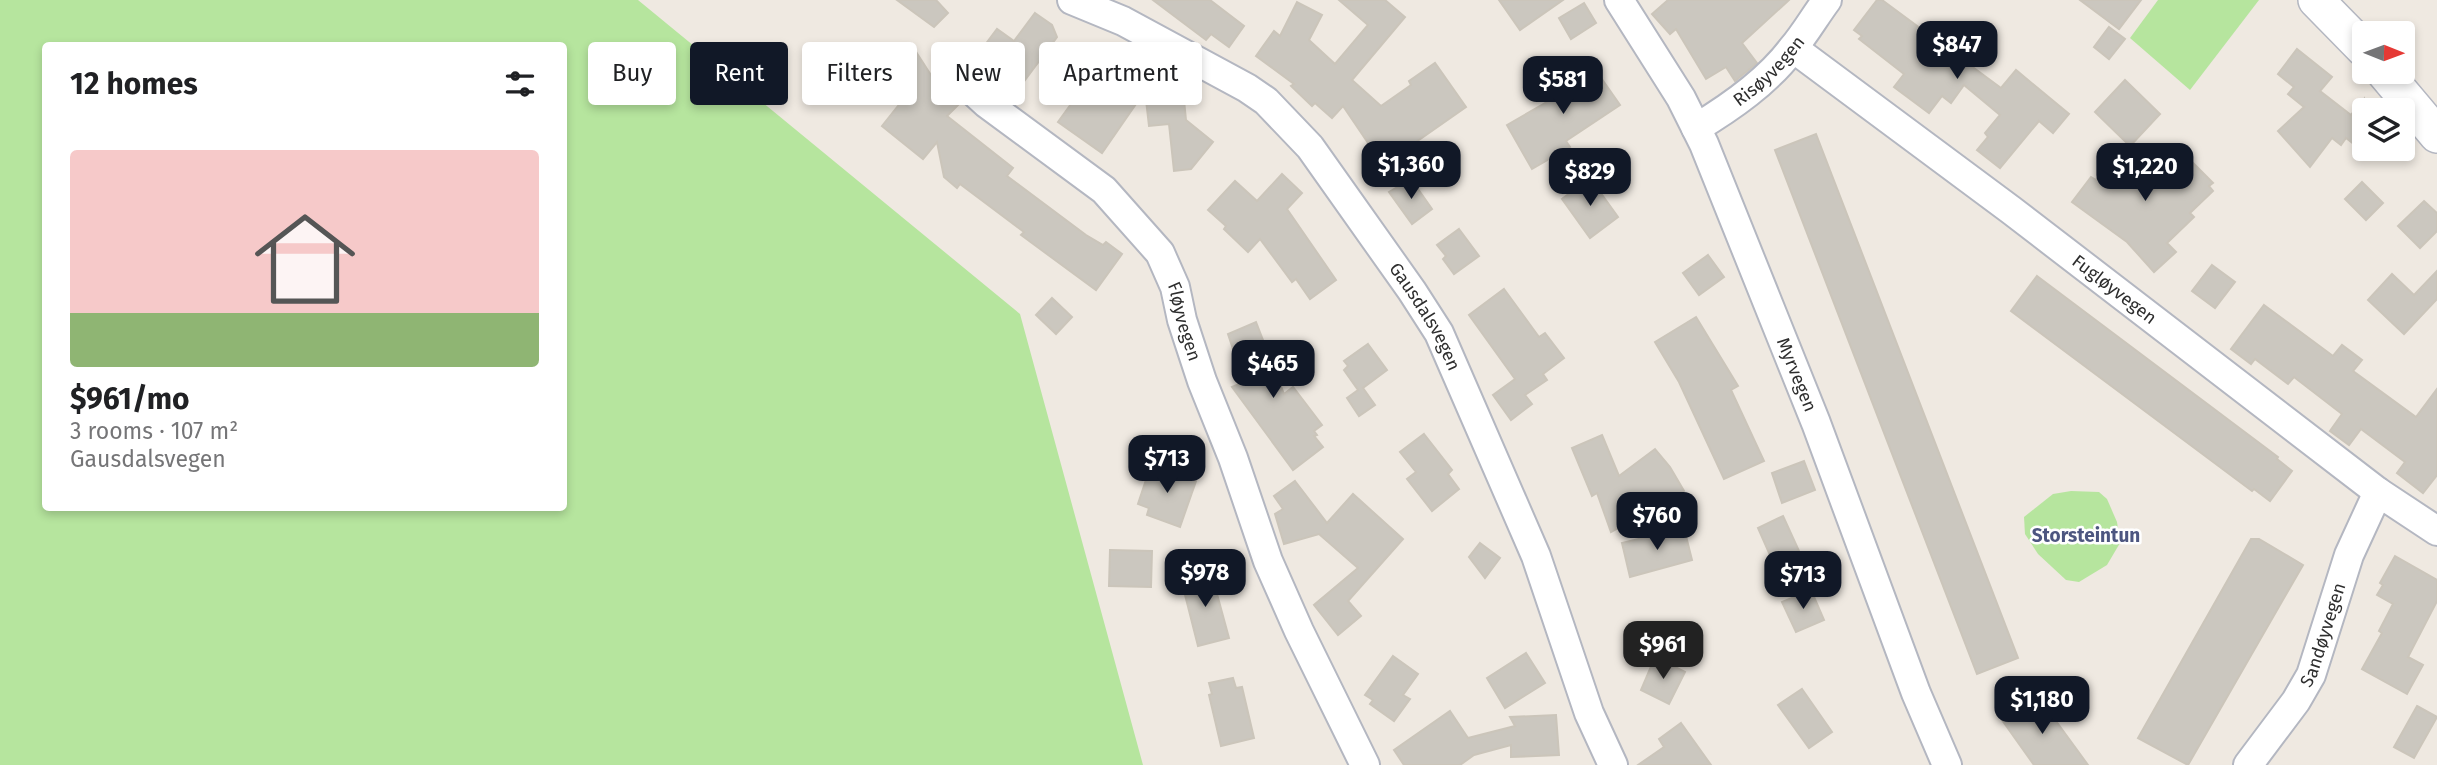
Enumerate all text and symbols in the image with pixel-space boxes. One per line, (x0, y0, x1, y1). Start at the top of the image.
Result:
north arrow (2352, 21, 2415, 84)
map controls (2352, 21, 2415, 161)
pin: $847 (1916, 22, 1998, 81)
text: $847 (1932, 30, 1982, 58)
street label: Risøyvegen (1729, 31, 1809, 111)
chip: Buy (588, 42, 676, 105)
chip: Rent (690, 42, 788, 105)
chip: Filters (802, 42, 917, 105)
chip: New (931, 42, 1025, 105)
chip: Apartment (1039, 42, 1202, 105)
pin: $581 (1522, 57, 1604, 116)
icon: filters (501, 65, 539, 103)
text: $581 (1539, 65, 1587, 93)
text: 12 homes (70, 66, 198, 102)
button: layers (2352, 98, 2415, 161)
pin: $1,360 (1354, 142, 1468, 201)
pin: $1,220 (2088, 144, 2202, 203)
pin: $829 (1549, 148, 1631, 208)
text: $1,360 (1378, 150, 1444, 178)
text: $1,220 (2112, 152, 2178, 180)
text: $829 (1565, 157, 1615, 185)
icon: home (242, 196, 368, 322)
street label: Fugløyvegen (2068, 250, 2161, 329)
street label: Gausdalsvegen (1384, 258, 1465, 374)
street label: Fløyvegen (1163, 278, 1206, 364)
street label: Myrvegen (1772, 334, 1821, 415)
pin: $465 (1232, 340, 1314, 400)
text: $465 (1248, 349, 1298, 377)
text: $961/mo (70, 381, 190, 417)
text: 3 rooms · 107 m² (70, 417, 238, 445)
pin: $713 (1126, 435, 1208, 495)
text: $713 (1144, 444, 1190, 472)
text: Gausdalsvegen (70, 445, 226, 473)
pin: $760 (1616, 492, 1698, 552)
text: $760 (1633, 501, 1681, 529)
district label: Storsteintun (2032, 524, 2140, 547)
pin: $978 (1164, 550, 1246, 609)
pin: $713 (1762, 552, 1844, 611)
text: $978 (1181, 558, 1229, 586)
text: $713 (1780, 560, 1826, 588)
street label: Sandøyvegen (2295, 580, 2351, 691)
pin: $961 (1622, 622, 1704, 681)
text: $961 (1639, 630, 1687, 658)
pin: $1,180 (1985, 676, 2099, 736)
text: $1,180 (2010, 685, 2074, 713)

